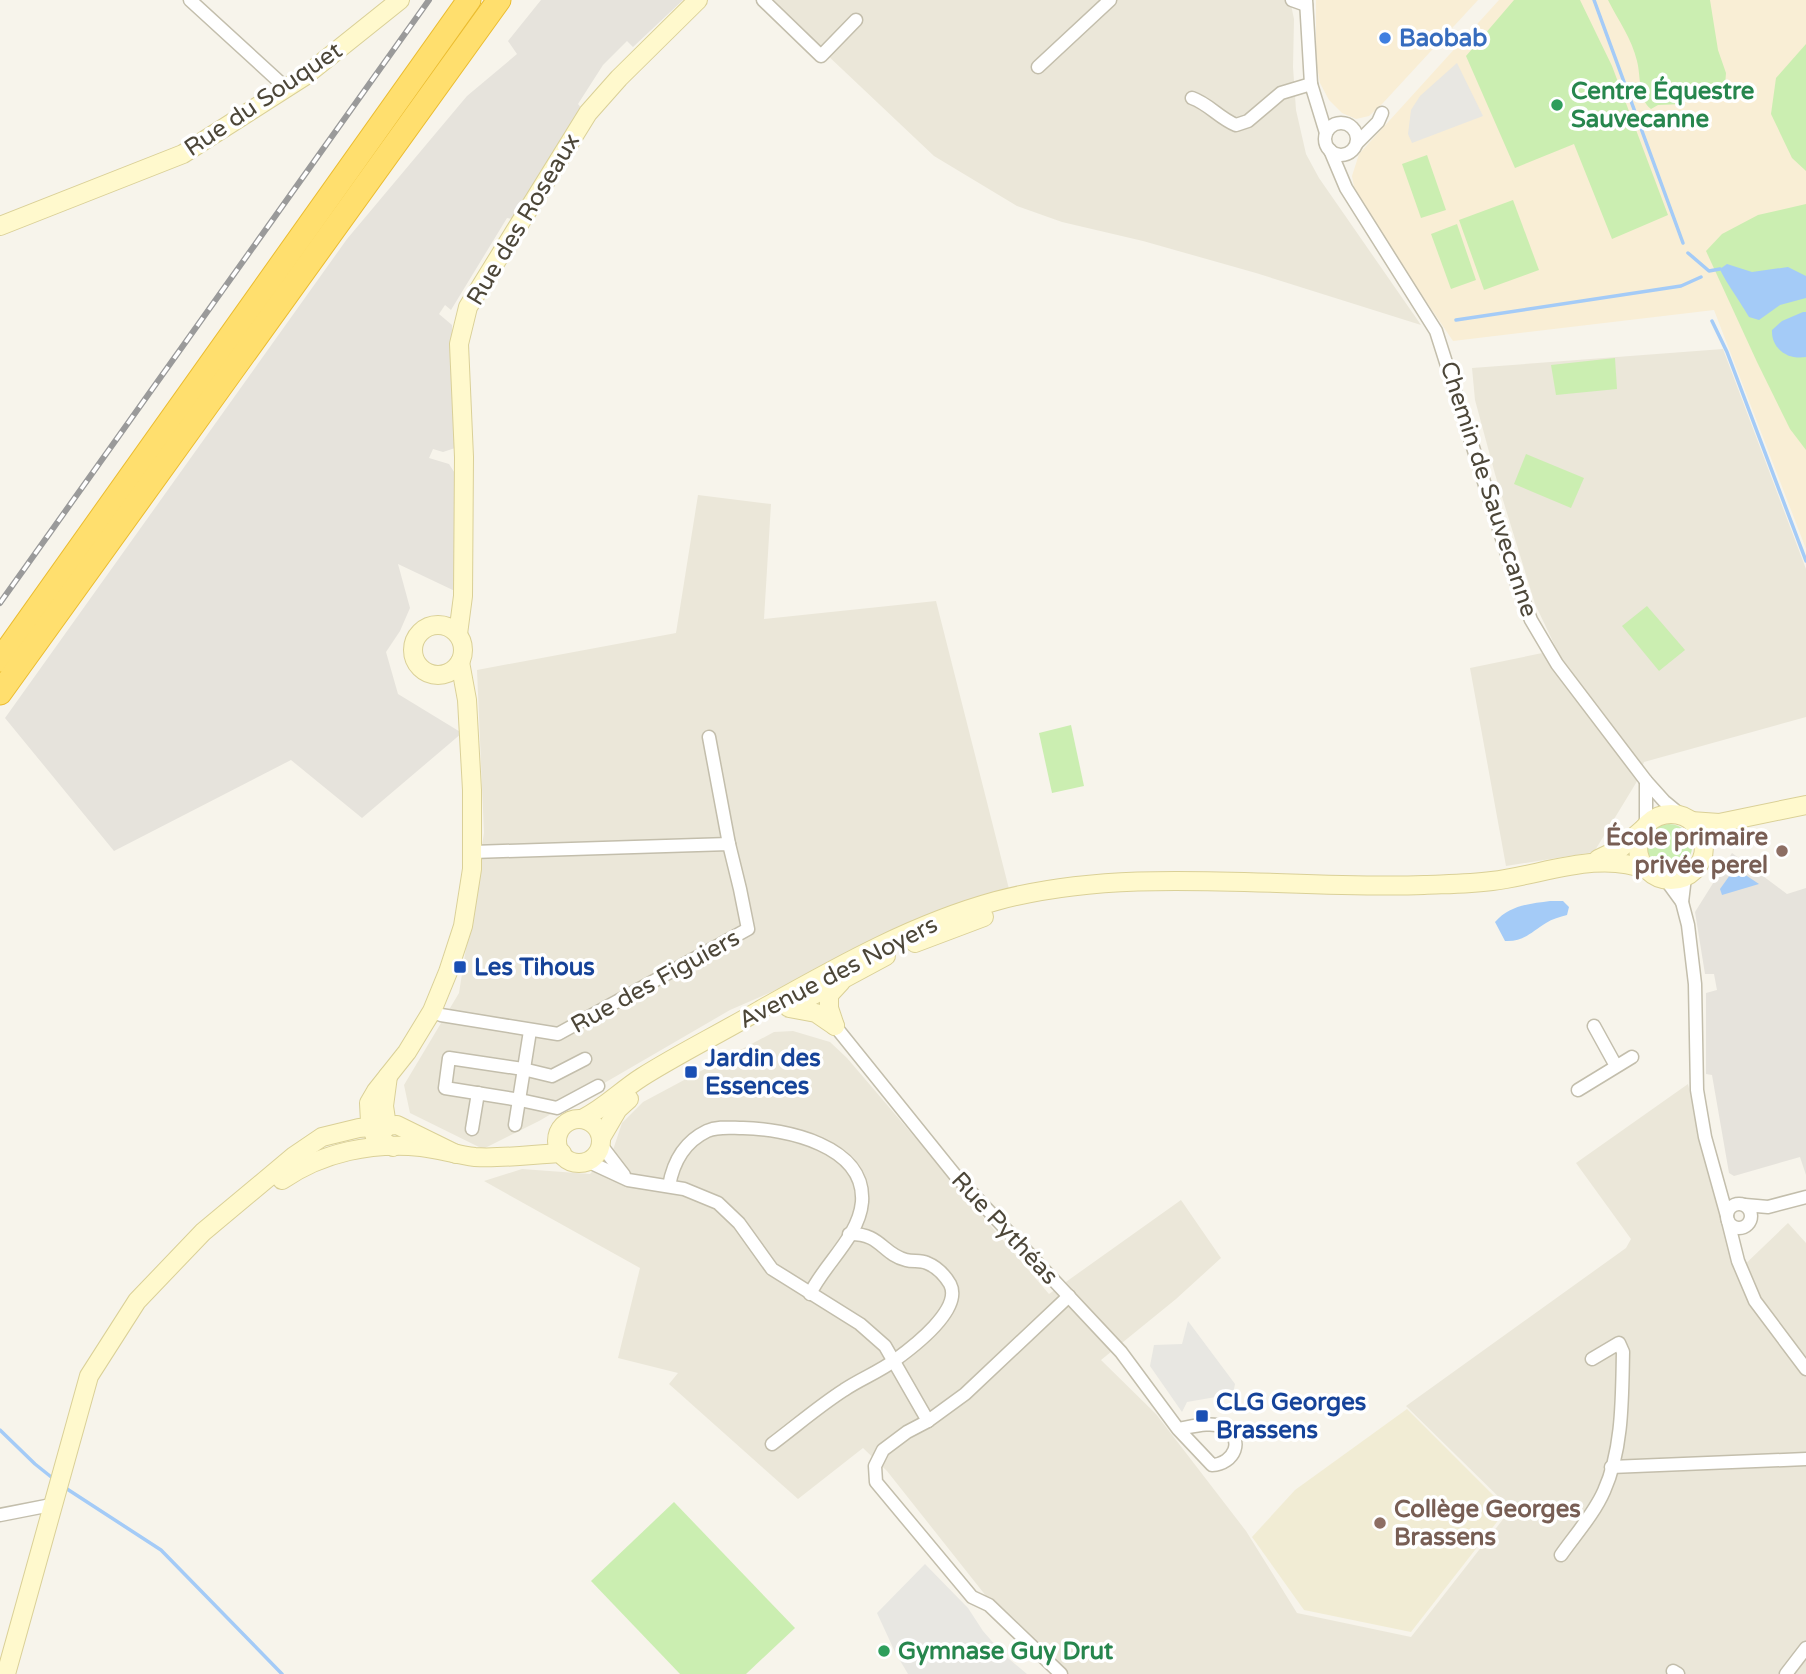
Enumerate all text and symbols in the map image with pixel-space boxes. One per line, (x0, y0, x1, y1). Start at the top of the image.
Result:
place label: Baobab (1399, 24, 1488, 53)
marker: Baobab (1377, 30, 1393, 46)
street label: Rue du Souquet (179, 36, 348, 163)
place label: Centre Équestre Sauvecanne (1571, 76, 1755, 134)
marker: Centre Équestre Sauvecanne (1549, 97, 1565, 113)
street label: Rue des Roseaux (461, 128, 586, 311)
street label: Chemin de Sauvecanne (1434, 358, 1544, 620)
place label: École primaire privée perel (1606, 822, 1768, 880)
marker: École primaire privée perel (1774, 843, 1790, 859)
street label: Avenue des Noyers (734, 910, 942, 1035)
street label: Rue des Figuiers (566, 923, 745, 1040)
place label: Les Tihous (474, 953, 595, 982)
marker: Les Tihous (452, 959, 468, 975)
place label: Jardin des Essences (704, 1044, 821, 1101)
marker: Jardin des Essences (683, 1064, 699, 1080)
street label: Rue Pythéas (945, 1166, 1064, 1291)
place label: CLG Georges Brassens (1216, 1388, 1366, 1445)
marker: CLG Georges Brassens (1194, 1408, 1210, 1424)
place label: Collège Georges Brassens (1394, 1495, 1581, 1552)
marker: Collège Georges Brassens (1372, 1515, 1388, 1531)
place label: Gymnase Guy Drut (898, 1637, 1114, 1666)
marker: Gymnase Guy Drut (876, 1643, 892, 1659)

